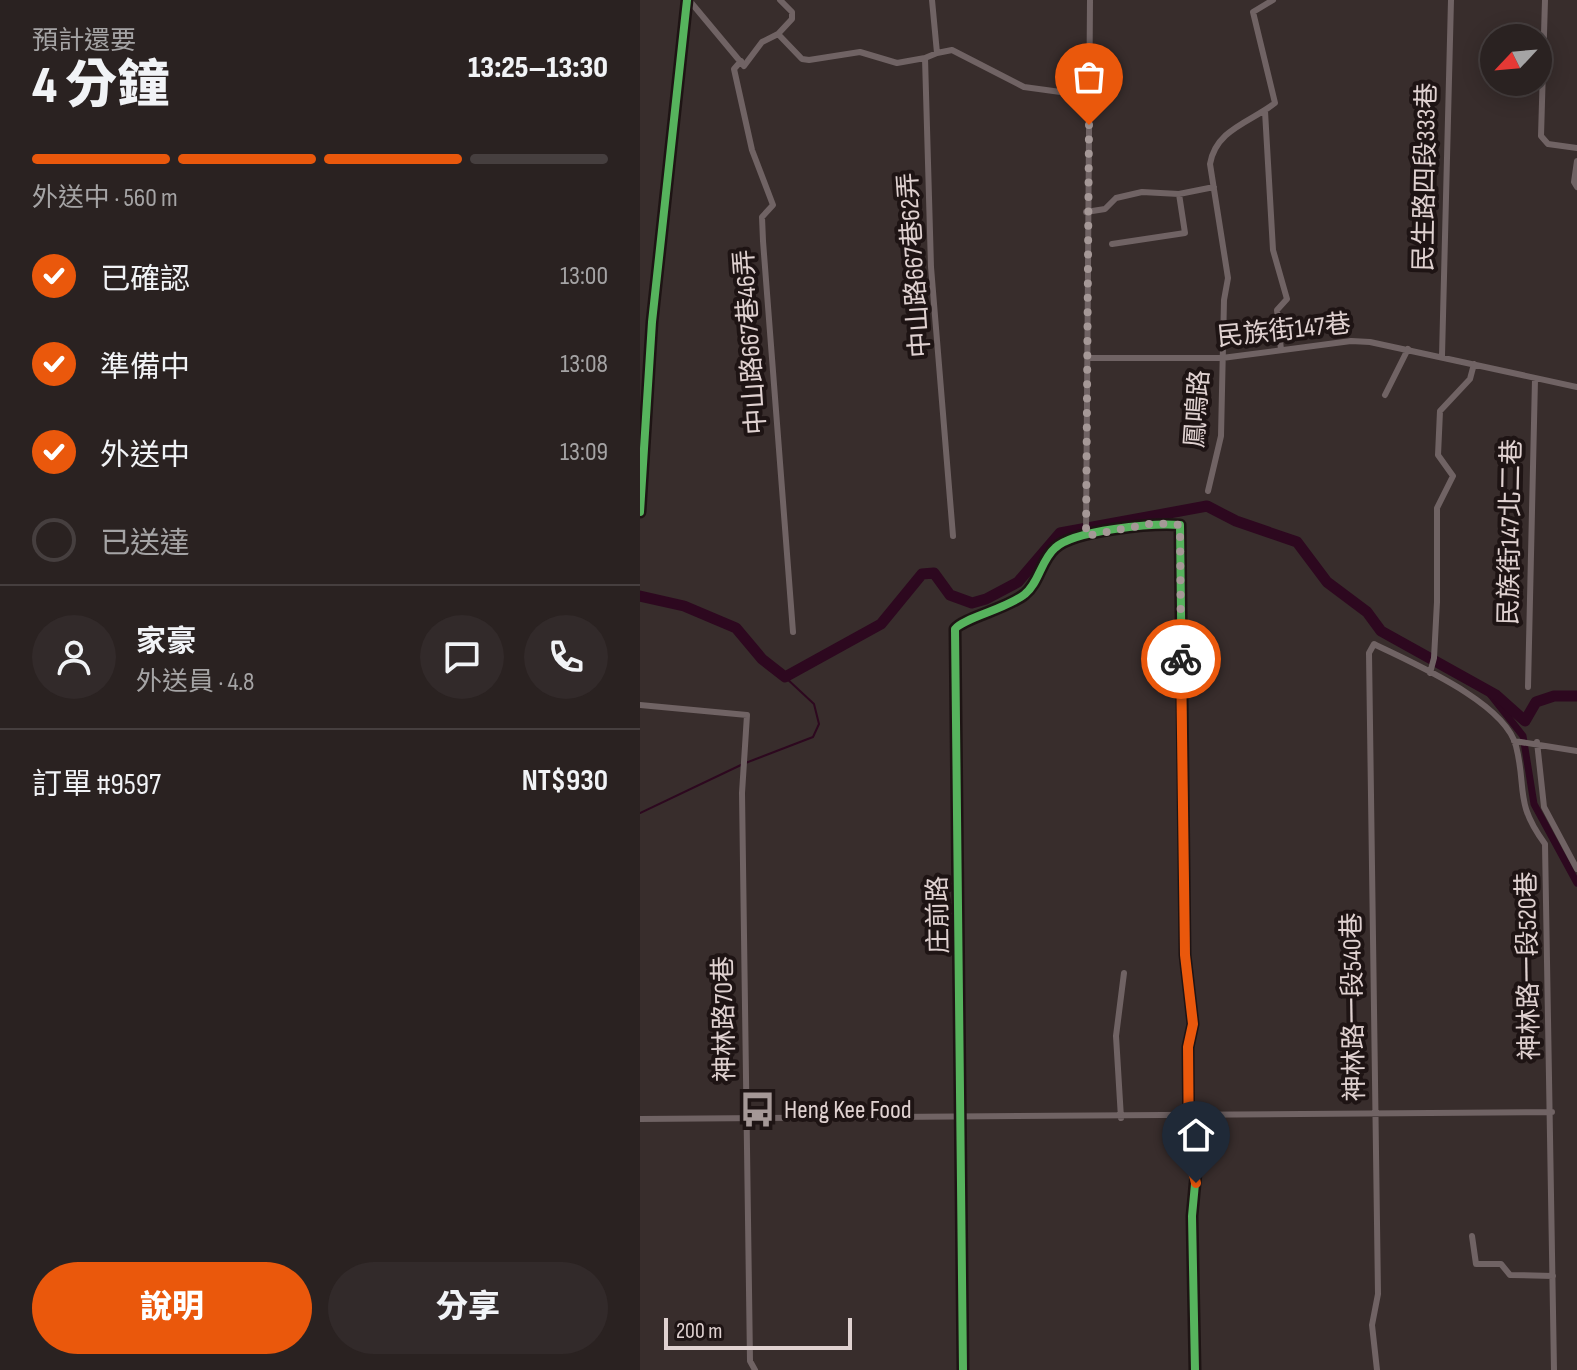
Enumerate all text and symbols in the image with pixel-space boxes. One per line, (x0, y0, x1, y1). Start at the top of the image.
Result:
north arrow (1480, 24, 1552, 96)
map controls (1480, 24, 1552, 96)
text: 預計還要 (32, 26, 136, 57)
pin (1055, 43, 1123, 125)
text: 13:25–13:30 (468, 50, 608, 86)
text: 4 分鐘 (32, 55, 169, 118)
icon: bag (1067, 55, 1111, 99)
street label: 民生路四段333巷 (1409, 82, 1443, 272)
street label: 中山路667巷62弄 (893, 171, 937, 359)
text: 外送中 · 560 m (32, 183, 178, 214)
street label: 中山路667巷46弄 (729, 248, 773, 436)
icon: check (32, 254, 76, 298)
text: 13:00 (560, 261, 608, 292)
text: 已確認 (100, 262, 190, 298)
street label: 民族街147巷 (1216, 309, 1352, 353)
icon: check (32, 342, 76, 386)
text: 13:08 (560, 349, 608, 380)
text: 準備中 (100, 350, 190, 386)
street label: 鳳鳴路 (1180, 369, 1216, 449)
icon: check (32, 430, 76, 474)
text: 13:09 (560, 437, 608, 468)
text: 外送中 (100, 438, 190, 474)
street label: 民族街147北二巷 (1494, 439, 1528, 625)
text: 已送達 (100, 526, 190, 562)
button: person (32, 615, 116, 699)
button: chat (420, 615, 504, 699)
button: phone (524, 615, 608, 699)
courier (1141, 619, 1221, 699)
text: 家豪 (136, 624, 196, 660)
icon: bike (1159, 637, 1203, 681)
text: 外送員 · 4.8 (136, 667, 254, 698)
text: NT$930 (522, 763, 608, 799)
text: 訂單 #9597 (32, 767, 161, 803)
street label: 神林路一段520巷 (1512, 871, 1546, 1061)
street label: 庄前路 (923, 876, 955, 954)
street label: 神林路一段540巷 (1337, 912, 1371, 1102)
street label: 神林路70巷 (708, 956, 742, 1082)
bus stop icon: Heng Kee Food (739, 1091, 777, 1129)
place label: Heng Kee Food (784, 1095, 912, 1126)
pin (1162, 1101, 1230, 1183)
icon: home (1174, 1113, 1218, 1157)
button: 說明 (32, 1262, 312, 1354)
button: 分享 (328, 1262, 608, 1354)
scale bar (664, 1314, 852, 1350)
text: 200 m (676, 1318, 722, 1345)

